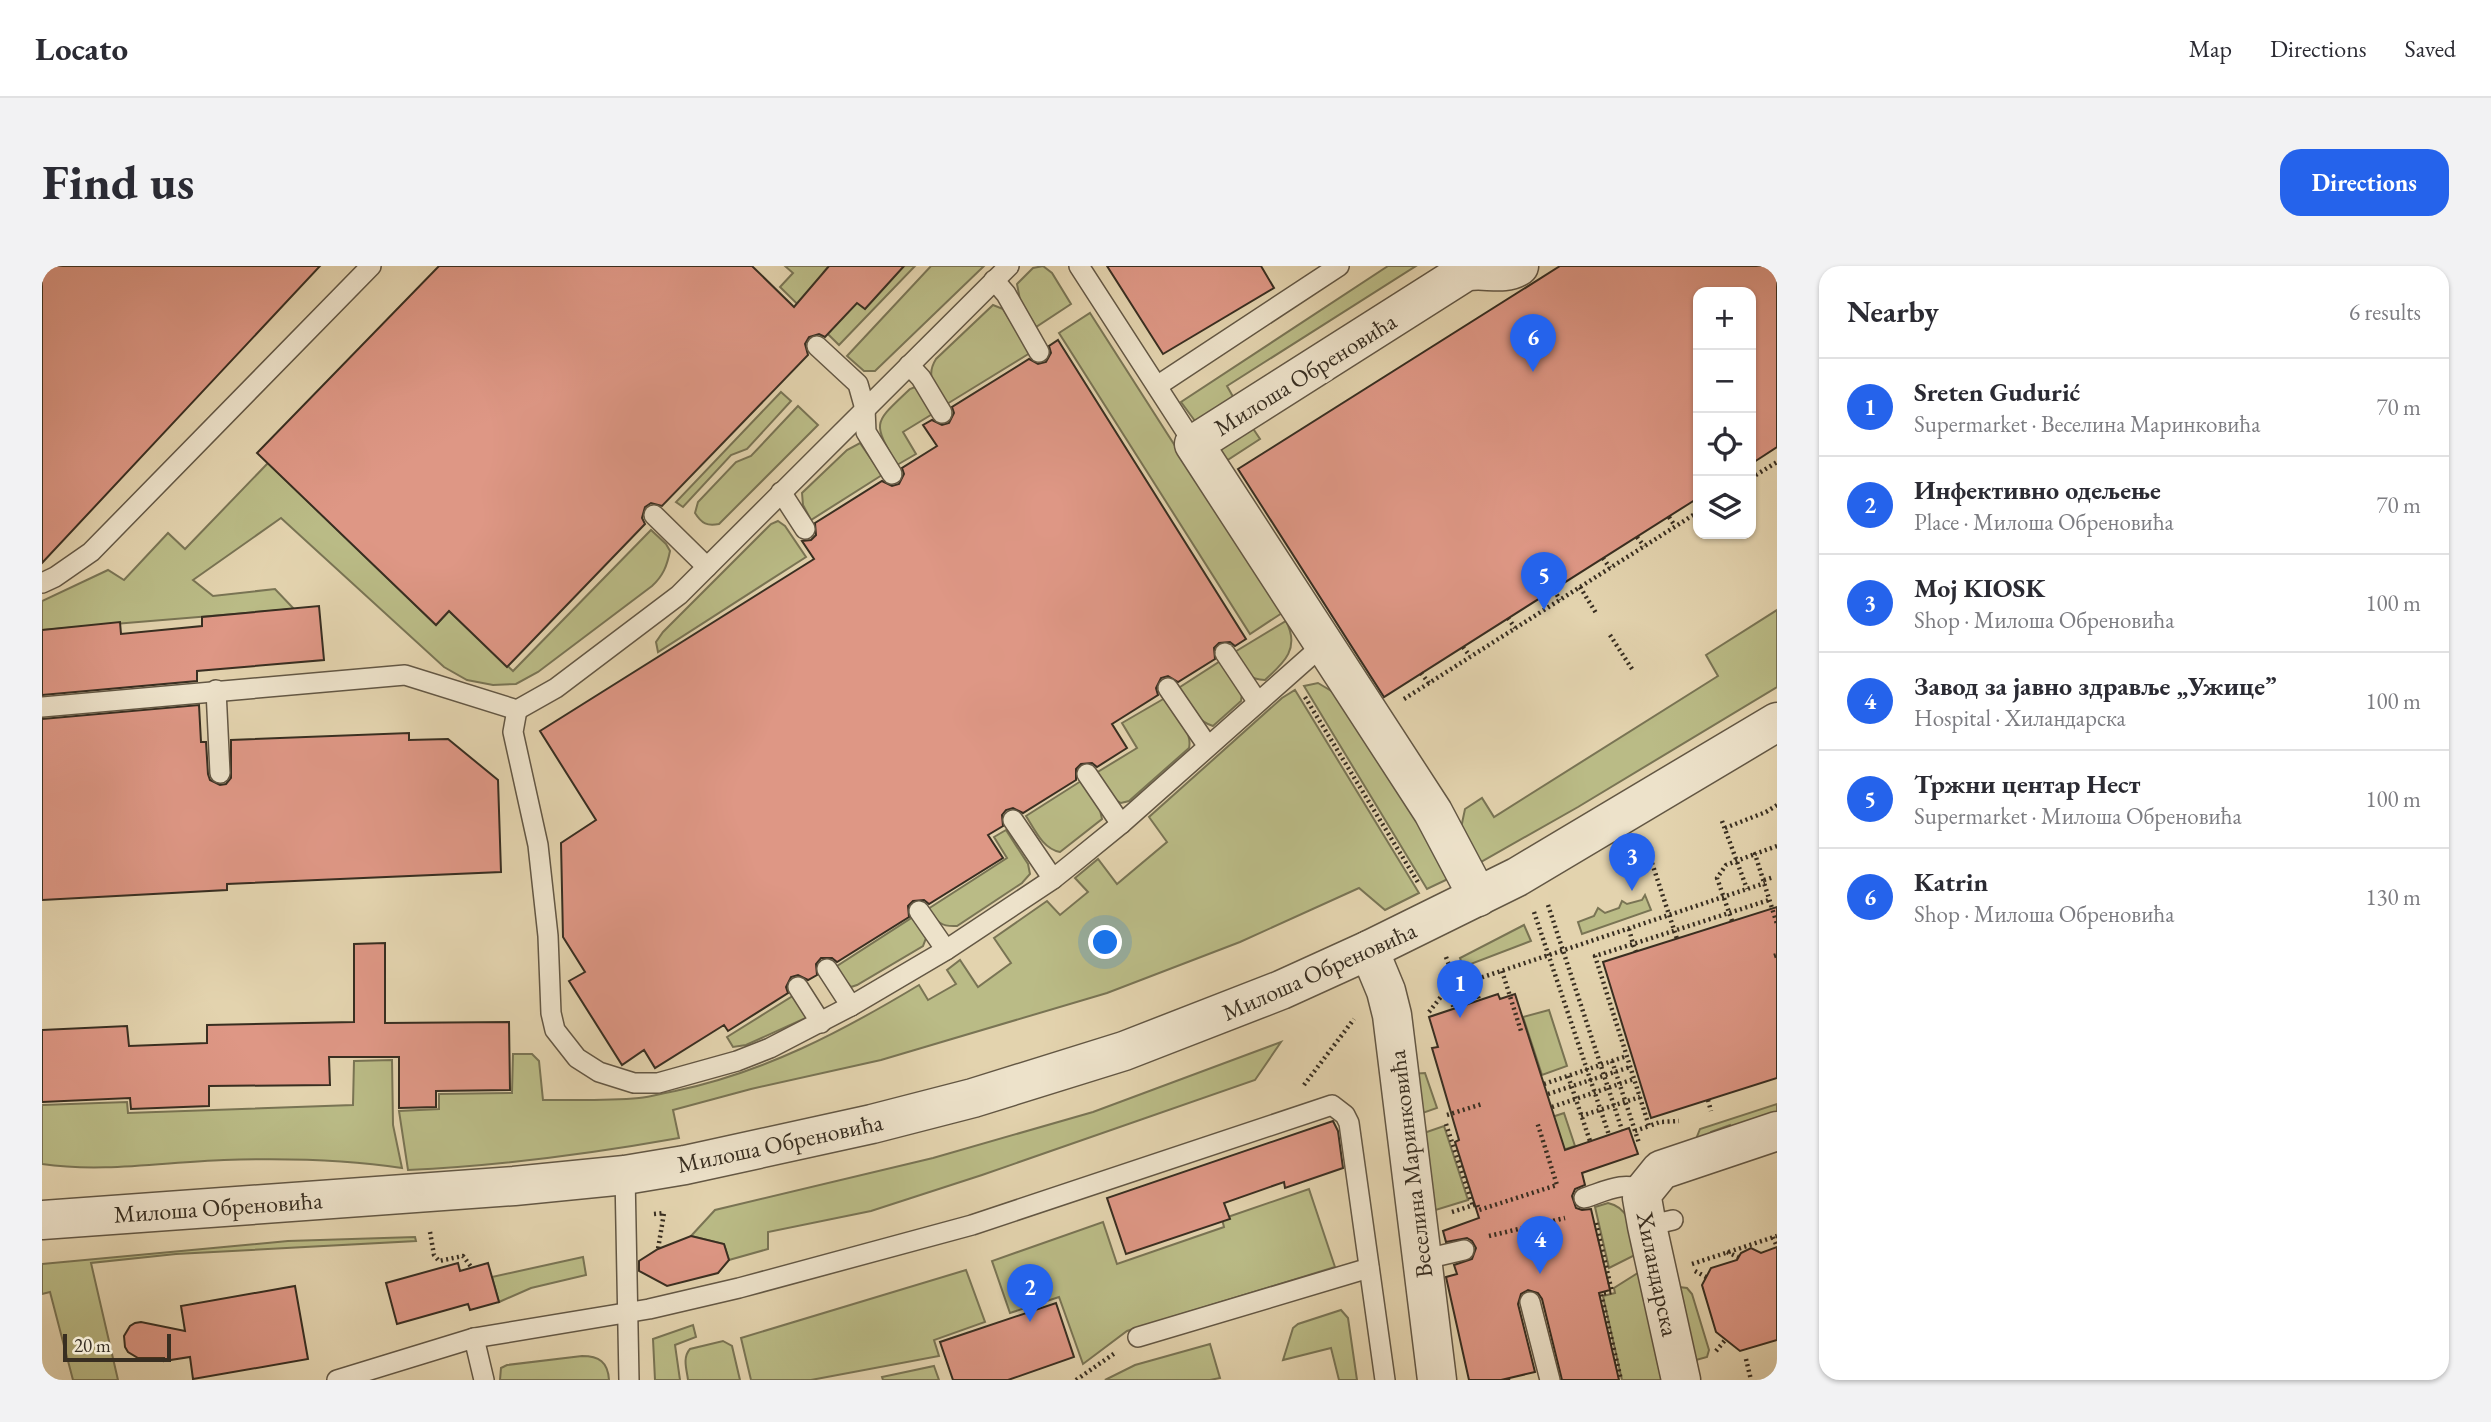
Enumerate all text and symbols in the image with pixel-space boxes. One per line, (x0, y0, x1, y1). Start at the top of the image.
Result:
text: Locato (35, 27, 128, 70)
text: Map (2189, 33, 2232, 64)
text: Directions (2270, 33, 2367, 64)
text: Saved (2405, 33, 2456, 64)
button: Directions (2280, 149, 2449, 216)
text: Find us (42, 150, 194, 214)
map controls (1693, 287, 1756, 539)
button: + (1693, 287, 1756, 350)
text: Nearby (1847, 292, 1939, 331)
text: 6 results (2349, 297, 2421, 327)
street label: Милоша Обреновића (1208, 305, 1402, 443)
pin: 6 (1510, 314, 1556, 372)
button: − (1693, 350, 1756, 413)
text: Sreten Gudurić (1914, 375, 2080, 409)
text: 1 (1864, 392, 1876, 422)
text: 70 m (2376, 392, 2421, 422)
text: Supermarket · Веселина Маринковића (1914, 409, 2260, 439)
button: locate (1693, 413, 1756, 476)
text: Инфективно одељење (1914, 473, 2161, 507)
button: layers (1693, 476, 1756, 539)
text: 2 (1864, 490, 1876, 520)
text: 70 m (2376, 490, 2421, 520)
text: Place · Милоша Обреновића (1914, 507, 2174, 537)
pin: 5 (1521, 552, 1567, 610)
text: Moj KIOSK (1914, 571, 2045, 605)
text: 3 (1864, 588, 1876, 618)
text: 100 m (2365, 588, 2421, 618)
text: Shop · Милоша Обреновића (1914, 605, 2174, 635)
text: Завод за јавно здравље „Ужице” (1914, 669, 2276, 703)
text: 4 (1864, 686, 1876, 716)
text: 100 m (2365, 686, 2421, 716)
text: Hospital · Хиландарска (1914, 703, 2126, 733)
text: Тржни центар Нест (1914, 767, 2140, 801)
text: 5 (1864, 784, 1876, 814)
text: 100 m (2365, 784, 2421, 814)
text: Supermarket · Милоша Обреновића (1914, 801, 2242, 831)
pin: 3 (1609, 833, 1655, 891)
text: Katrin (1914, 865, 1988, 899)
text: 6 (1864, 882, 1876, 912)
text: 130 m (2365, 882, 2421, 912)
text: Shop · Милоша Обреновића (1914, 899, 2174, 929)
street label: Милоша Обреновића (1217, 914, 1421, 1028)
your location (1088, 925, 1122, 959)
pin: 1 (1437, 960, 1483, 1018)
street label: Веселина Маринковића (1381, 1048, 1439, 1280)
street label: Милоша Обреновића (674, 1106, 886, 1180)
street label: Милоша Обреновића (112, 1184, 324, 1230)
street label: Хиландарска (1629, 1208, 1686, 1339)
pin: 4 (1517, 1216, 1563, 1274)
pin: 2 (1007, 1264, 1053, 1322)
scale bar (63, 1331, 172, 1363)
text: 20 m (74, 1333, 111, 1358)

